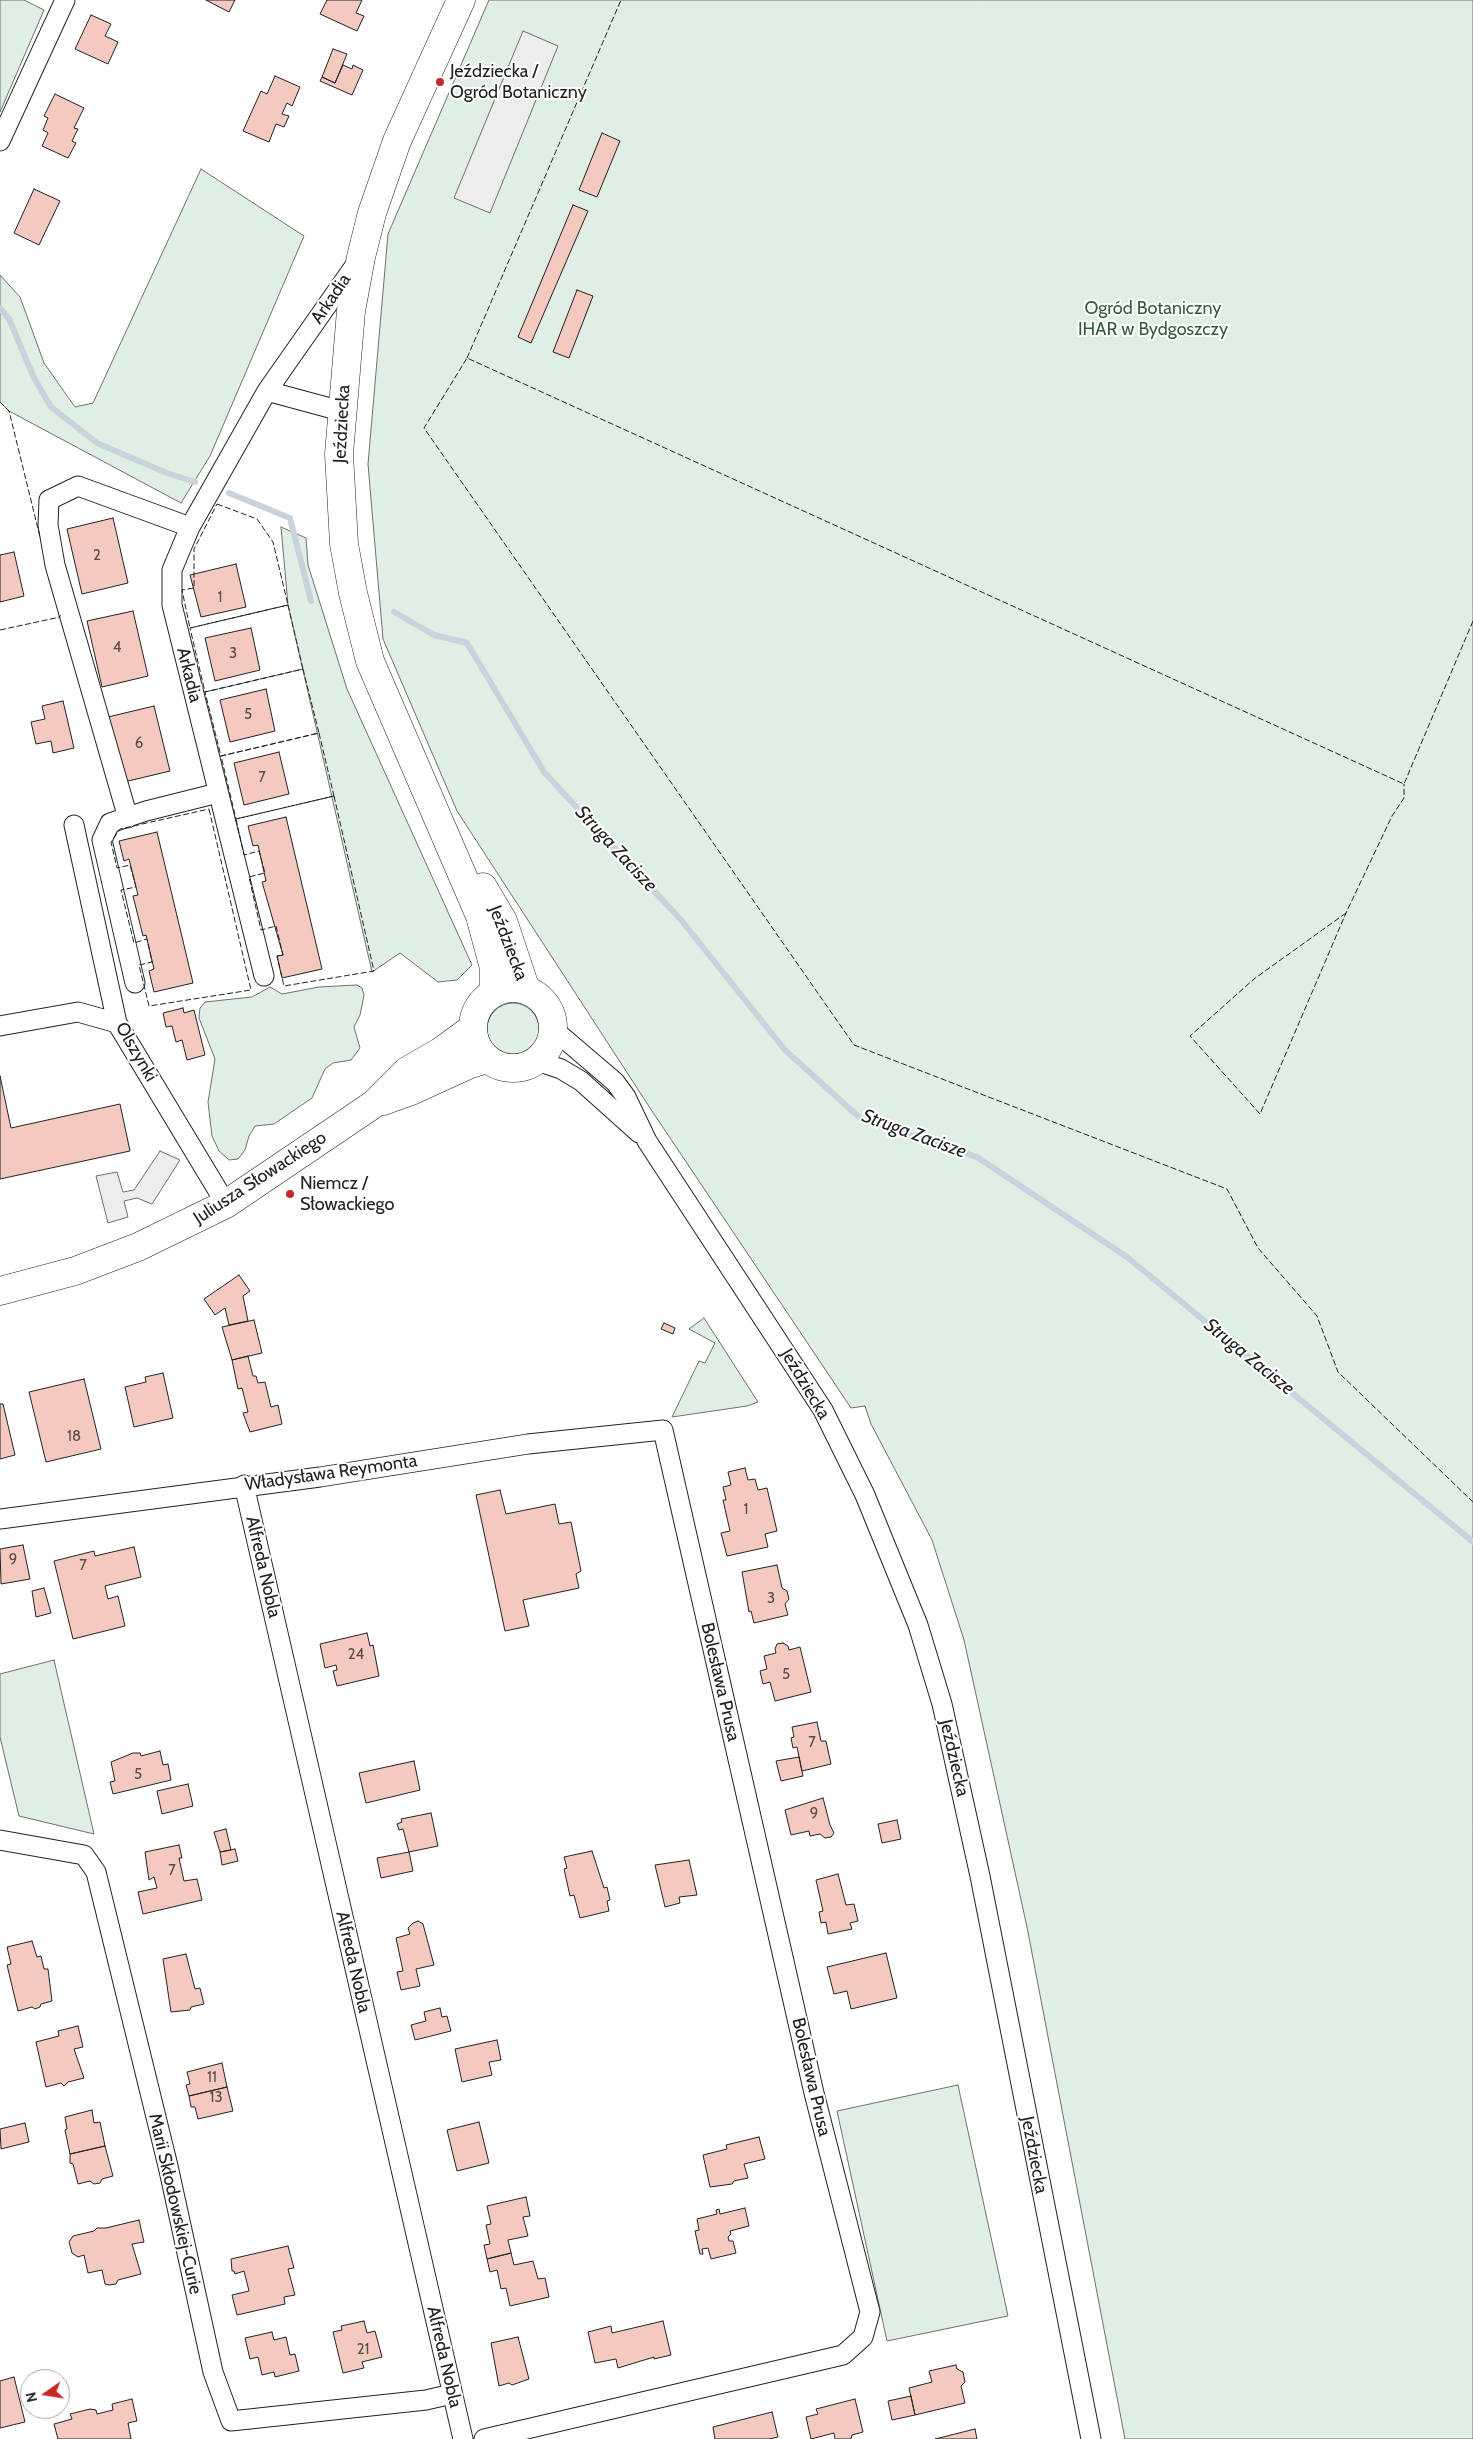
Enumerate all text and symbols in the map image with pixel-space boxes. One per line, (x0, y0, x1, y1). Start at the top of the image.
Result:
place label: Jeździecka / Ogród Botaniczny (450, 61, 587, 104)
marker: Jeździecka / Ogród Botaniczny (434, 76, 446, 88)
street label: Arkadia (306, 270, 356, 328)
park label: Ogród Botaniczny IHAR w Bydgoszczy (1078, 298, 1228, 340)
street label: Jeździecka (329, 384, 355, 464)
house number: 2 (93, 547, 101, 565)
house number: 1 (218, 589, 222, 607)
house number: 4 (113, 639, 121, 657)
street label: Arkadia (172, 645, 206, 705)
house number: 3 (229, 645, 237, 663)
house number: 5 (244, 706, 252, 724)
house number: 6 (135, 735, 143, 753)
house number: 7 (258, 769, 266, 787)
water label: Struga Zacisze (570, 801, 662, 897)
street label: Jeździecka (484, 903, 532, 983)
street label: Olszynki (110, 1018, 162, 1086)
water label: Struga Zacisze (859, 1105, 969, 1163)
street label: Juliusza Słowackiego (189, 1127, 331, 1229)
place label: Niemcz / Słowackiego (300, 1173, 394, 1216)
marker: Niemcz / Słowackiego (284, 1188, 296, 1200)
water label: Struga Zacisze (1199, 1314, 1299, 1400)
street label: Jeździecka (776, 1345, 834, 1423)
house number: 18 (67, 1428, 81, 1446)
street label: Władysława Reymonta (243, 1450, 419, 1496)
house number: 1 (744, 1501, 748, 1519)
street label: Alfreda Nobla (241, 1514, 285, 1620)
house number: 9 (9, 1551, 17, 1569)
house number: 7 (79, 1557, 87, 1575)
house number: 3 (767, 1590, 775, 1608)
street label: Bolesława Prusa (696, 1621, 744, 1743)
house number: 24 (348, 1646, 364, 1664)
house number: 5 (782, 1666, 790, 1684)
street label: Jeździecka (935, 1717, 973, 1799)
house number: 7 (808, 1734, 816, 1752)
house number: 5 (134, 1766, 142, 1784)
house number: 9 (810, 1805, 818, 1823)
house number: 7 (168, 1862, 176, 1880)
street label: Alfreda Nobla (331, 1909, 375, 2015)
street label: Bolesława Prusa (787, 2016, 835, 2138)
house number: 11 (207, 2069, 217, 2087)
house number: 13 (209, 2089, 223, 2107)
street label: Marii Skłodowskiej-Curie (144, 2111, 206, 2297)
street label: Jeździecka (1016, 2114, 1052, 2196)
street label: Alfreda Nobla (422, 2304, 466, 2410)
house number: 21 (357, 2341, 369, 2359)
north arrow (20, 2369, 70, 2419)
text: N (21, 2390, 41, 2404)

